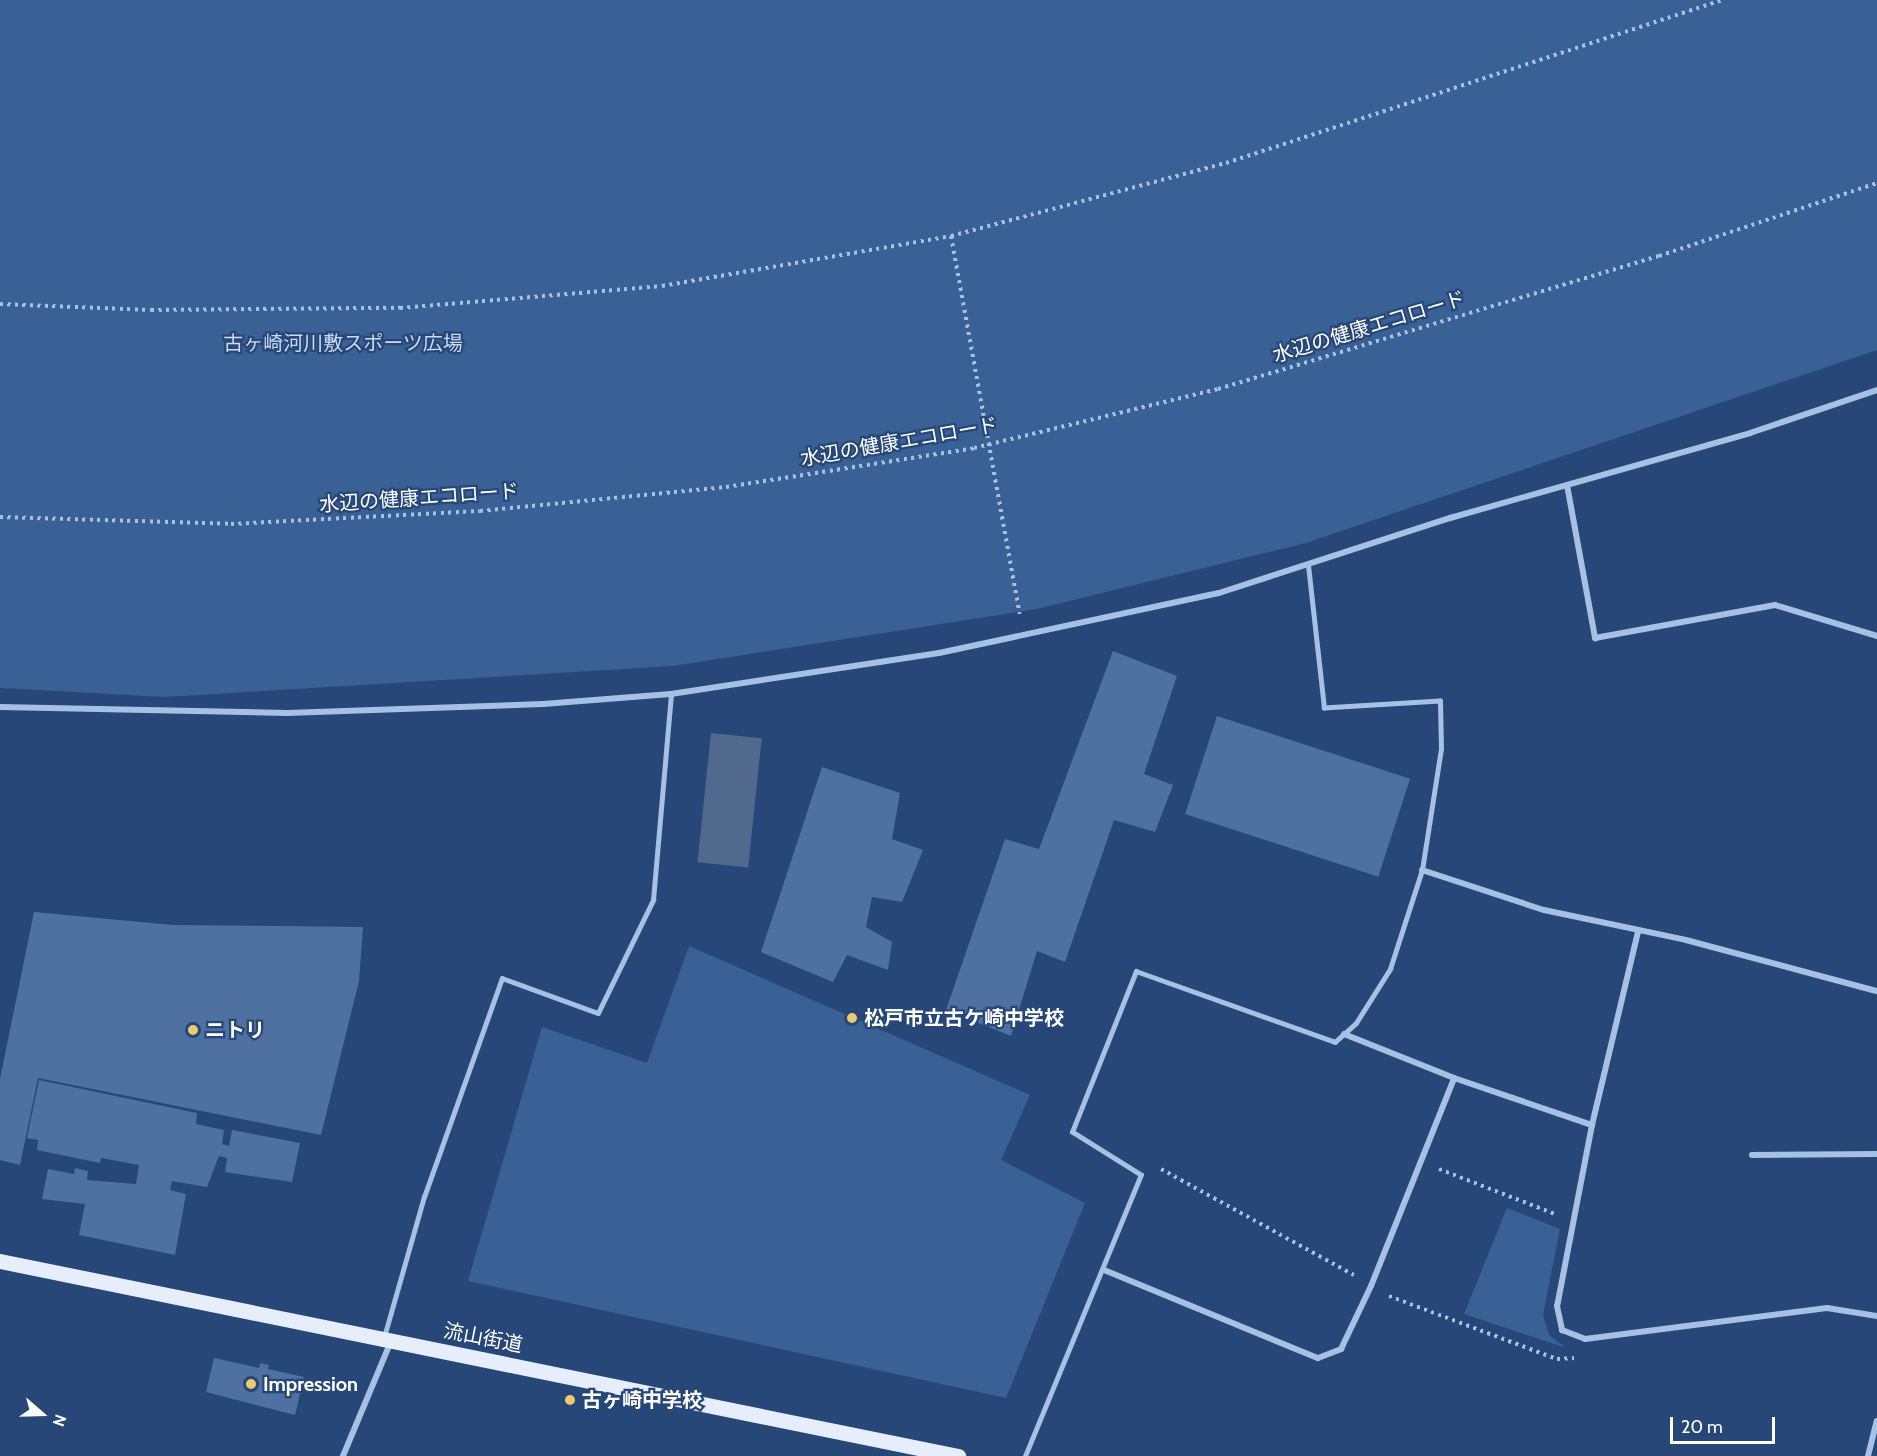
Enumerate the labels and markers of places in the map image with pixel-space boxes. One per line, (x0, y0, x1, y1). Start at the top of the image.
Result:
place label: 松戸市立古ケ崎中学校 (864, 1006, 1064, 1030)
marker: 松戸市立古ケ崎中学校 (845, 1011, 859, 1025)
place label: ニトリ (205, 1018, 265, 1042)
marker: ニトリ (186, 1023, 200, 1037)
place label: Impression (263, 1372, 358, 1396)
marker: Impression (244, 1377, 258, 1391)
place label: 古ヶ崎中学校 (582, 1388, 702, 1412)
marker: 古ヶ崎中学校 (563, 1393, 577, 1407)

